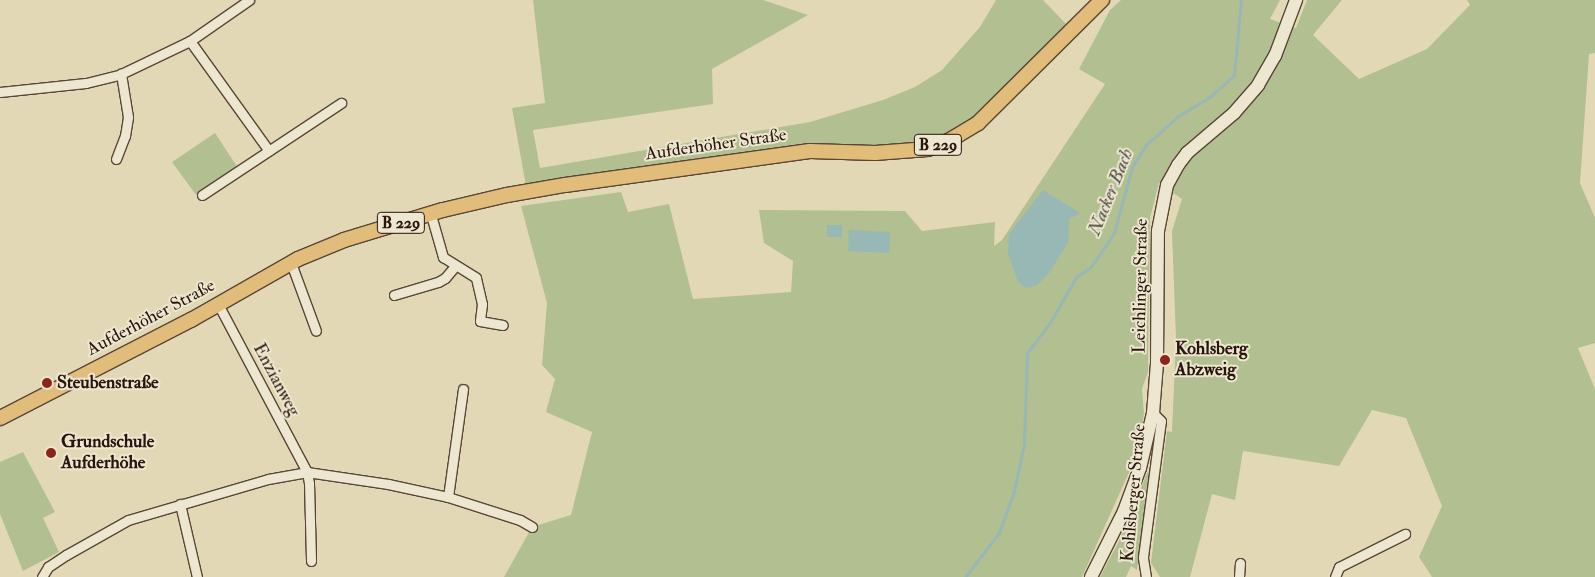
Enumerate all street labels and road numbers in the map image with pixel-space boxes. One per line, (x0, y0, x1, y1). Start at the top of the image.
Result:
street label: Aufderhöher Straße (644, 124, 788, 166)
road number: B 229 (913, 132, 963, 158)
road number: B 229 (376, 210, 426, 237)
street label: Leichlinger Straße (1129, 218, 1153, 354)
street label: Aufderhöher Straße (83, 275, 219, 361)
street label: Enzianweg (248, 340, 304, 420)
street label: Kohlsberger Straße (1117, 423, 1151, 563)

